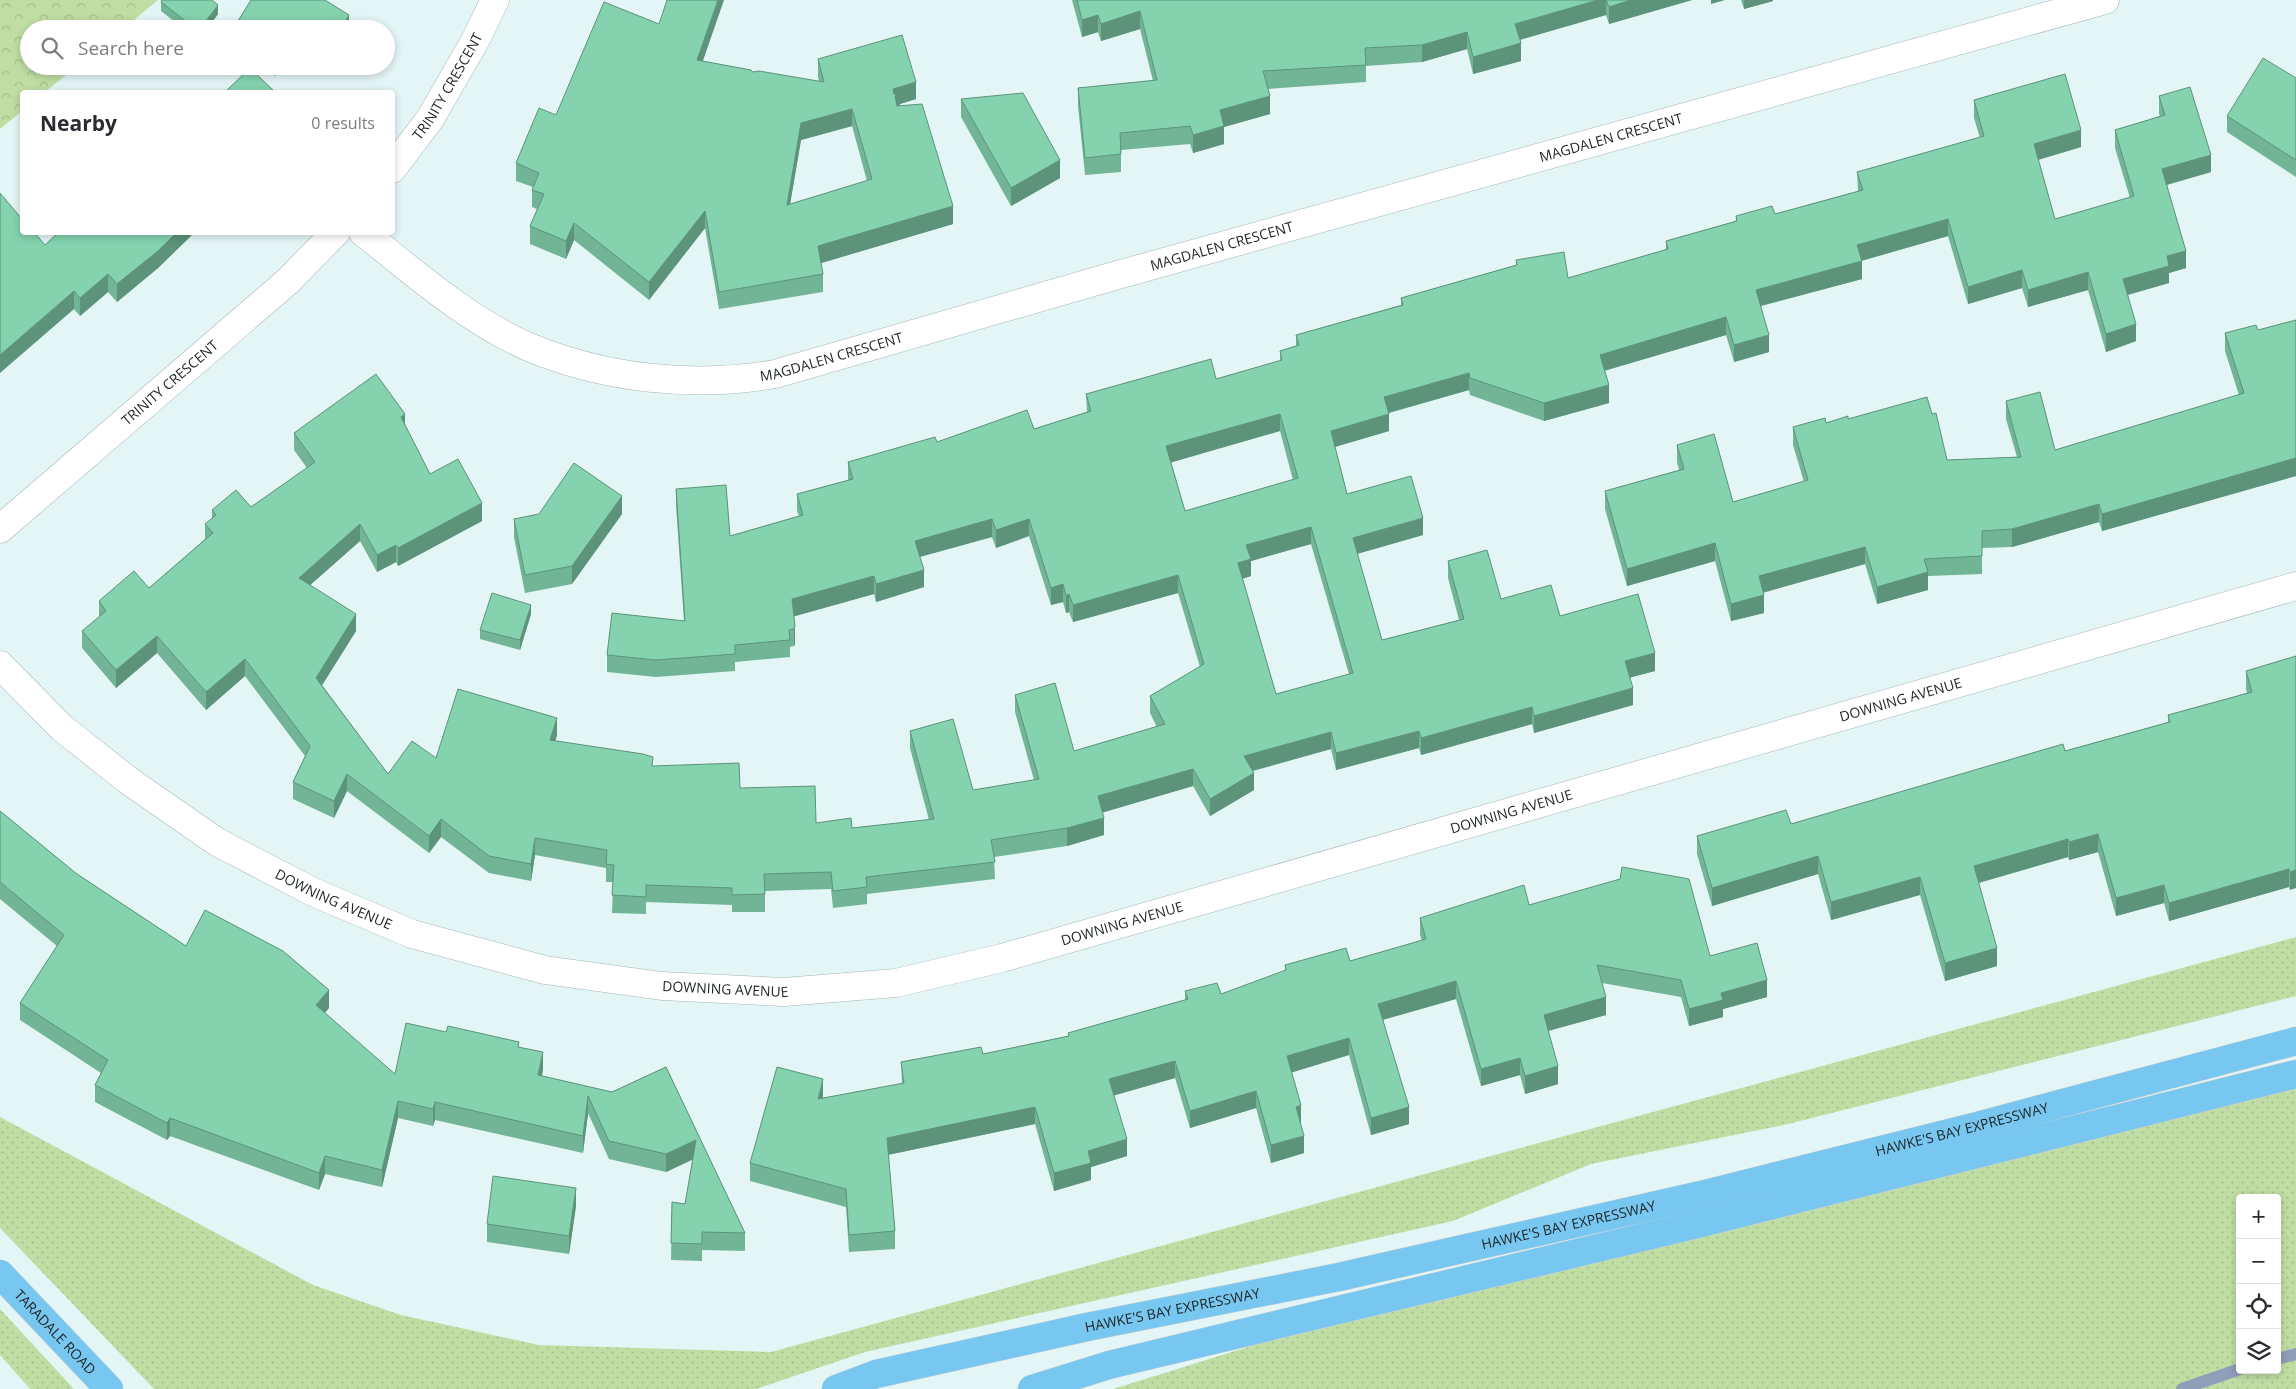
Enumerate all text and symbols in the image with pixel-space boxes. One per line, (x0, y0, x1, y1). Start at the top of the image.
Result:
search box (20, 20, 395, 75)
street label: TRINITY CRESCENT (408, 29, 487, 143)
icon: search (38, 34, 66, 62)
text: Search here (78, 35, 184, 61)
street label: MAGDALEN CRESCENT (1537, 108, 1685, 166)
text: Nearby (40, 109, 117, 137)
text: 0 results (311, 112, 375, 134)
street label: MAGDALEN CRESCENT (1148, 216, 1296, 274)
street label: MAGDALEN CRESCENT (759, 327, 905, 385)
street label: TRINITY CRESCENT (117, 335, 222, 429)
street label: DOWNING AVENUE (1837, 673, 1964, 726)
street label: DOWNING AVENUE (1448, 784, 1575, 838)
street label: DOWNING AVENUE (272, 864, 395, 934)
street label: DOWNING AVENUE (1059, 896, 1185, 950)
street label: DOWNING AVENUE (662, 976, 789, 1001)
street label: HAWKE'S BAY EXPRESSWAY (1873, 1097, 2051, 1160)
map controls (2236, 1194, 2281, 1374)
button: + (2236, 1194, 2281, 1239)
street label: HAWKE'S BAY EXPRESSWAY (1479, 1196, 1657, 1253)
button: − (2236, 1239, 2281, 1284)
street label: HAWKE'S BAY EXPRESSWAY (1083, 1283, 1262, 1336)
button: locate (2236, 1284, 2281, 1329)
street label: TARADALE ROAD (11, 1285, 100, 1378)
button: layers (2236, 1329, 2281, 1374)

